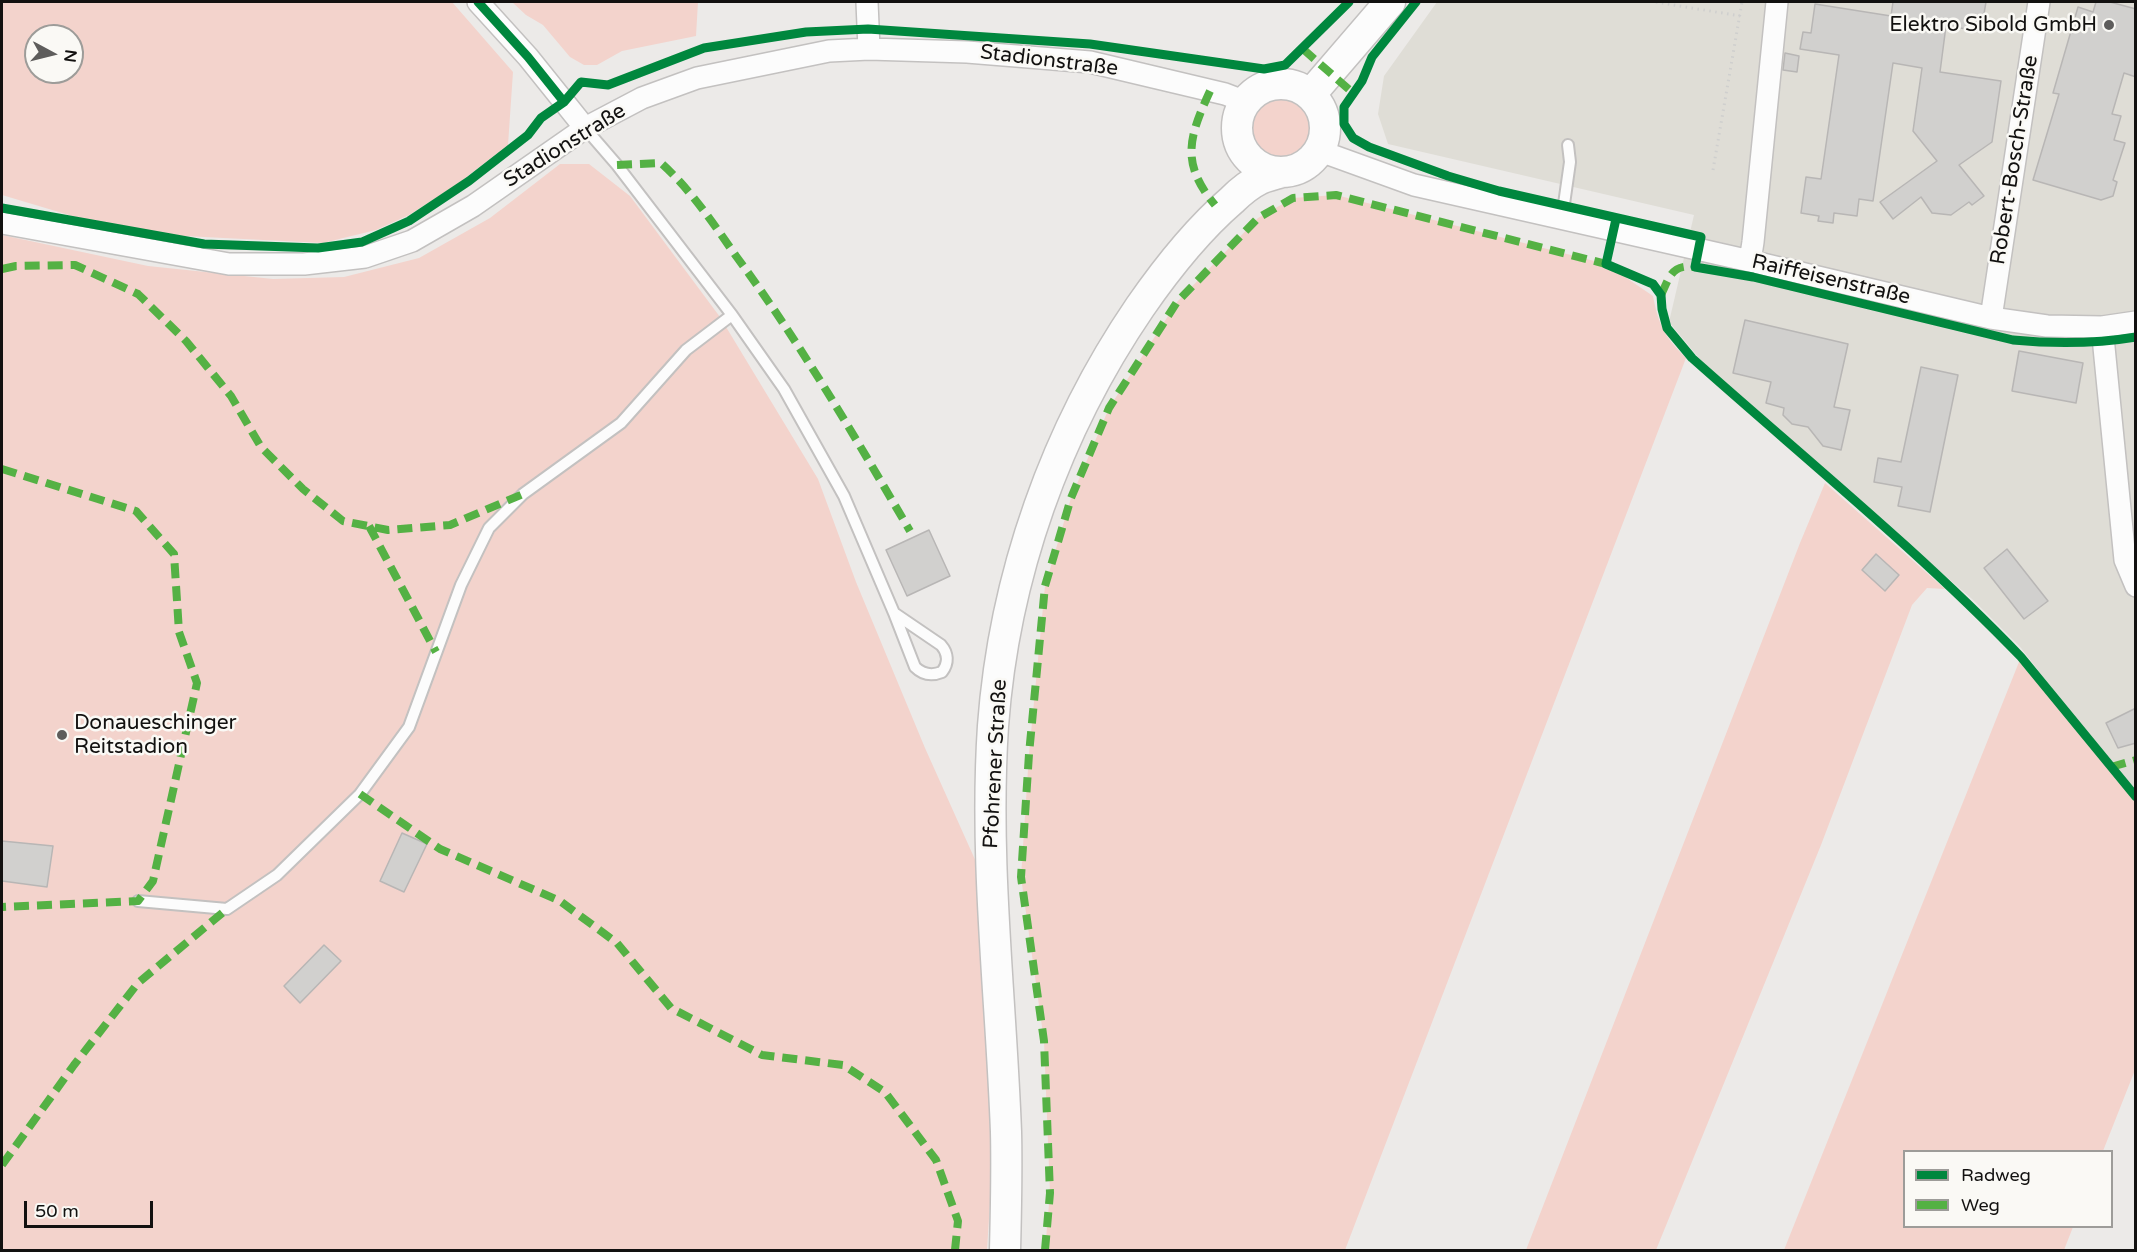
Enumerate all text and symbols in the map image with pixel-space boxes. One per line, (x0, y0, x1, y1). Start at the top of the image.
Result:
place label: Elektro Sibold GmbH (1889, 12, 2097, 38)
marker: Elektro Sibold GmbH (2102, 18, 2116, 32)
north arrow (24, 24, 84, 84)
street label: Stadionstraße (979, 40, 1119, 82)
text: N (59, 48, 81, 64)
street label: Robert-Bosch-Straße (1986, 53, 2044, 267)
street label: Stadionstraße (499, 99, 631, 193)
street label: Raiffeisenstraße (1749, 250, 1913, 310)
street label: Pfohrener Straße (979, 679, 1013, 849)
place label: Donaueschinger Reitstadion (74, 710, 237, 760)
marker: Donaueschinger Reitstadion (55, 728, 69, 742)
legend (1903, 1150, 2113, 1228)
text: Radweg (1961, 1164, 2031, 1186)
scale bar (27, 1189, 156, 1227)
text: Weg (1961, 1194, 2000, 1216)
text: 50 m (35, 1200, 79, 1222)

